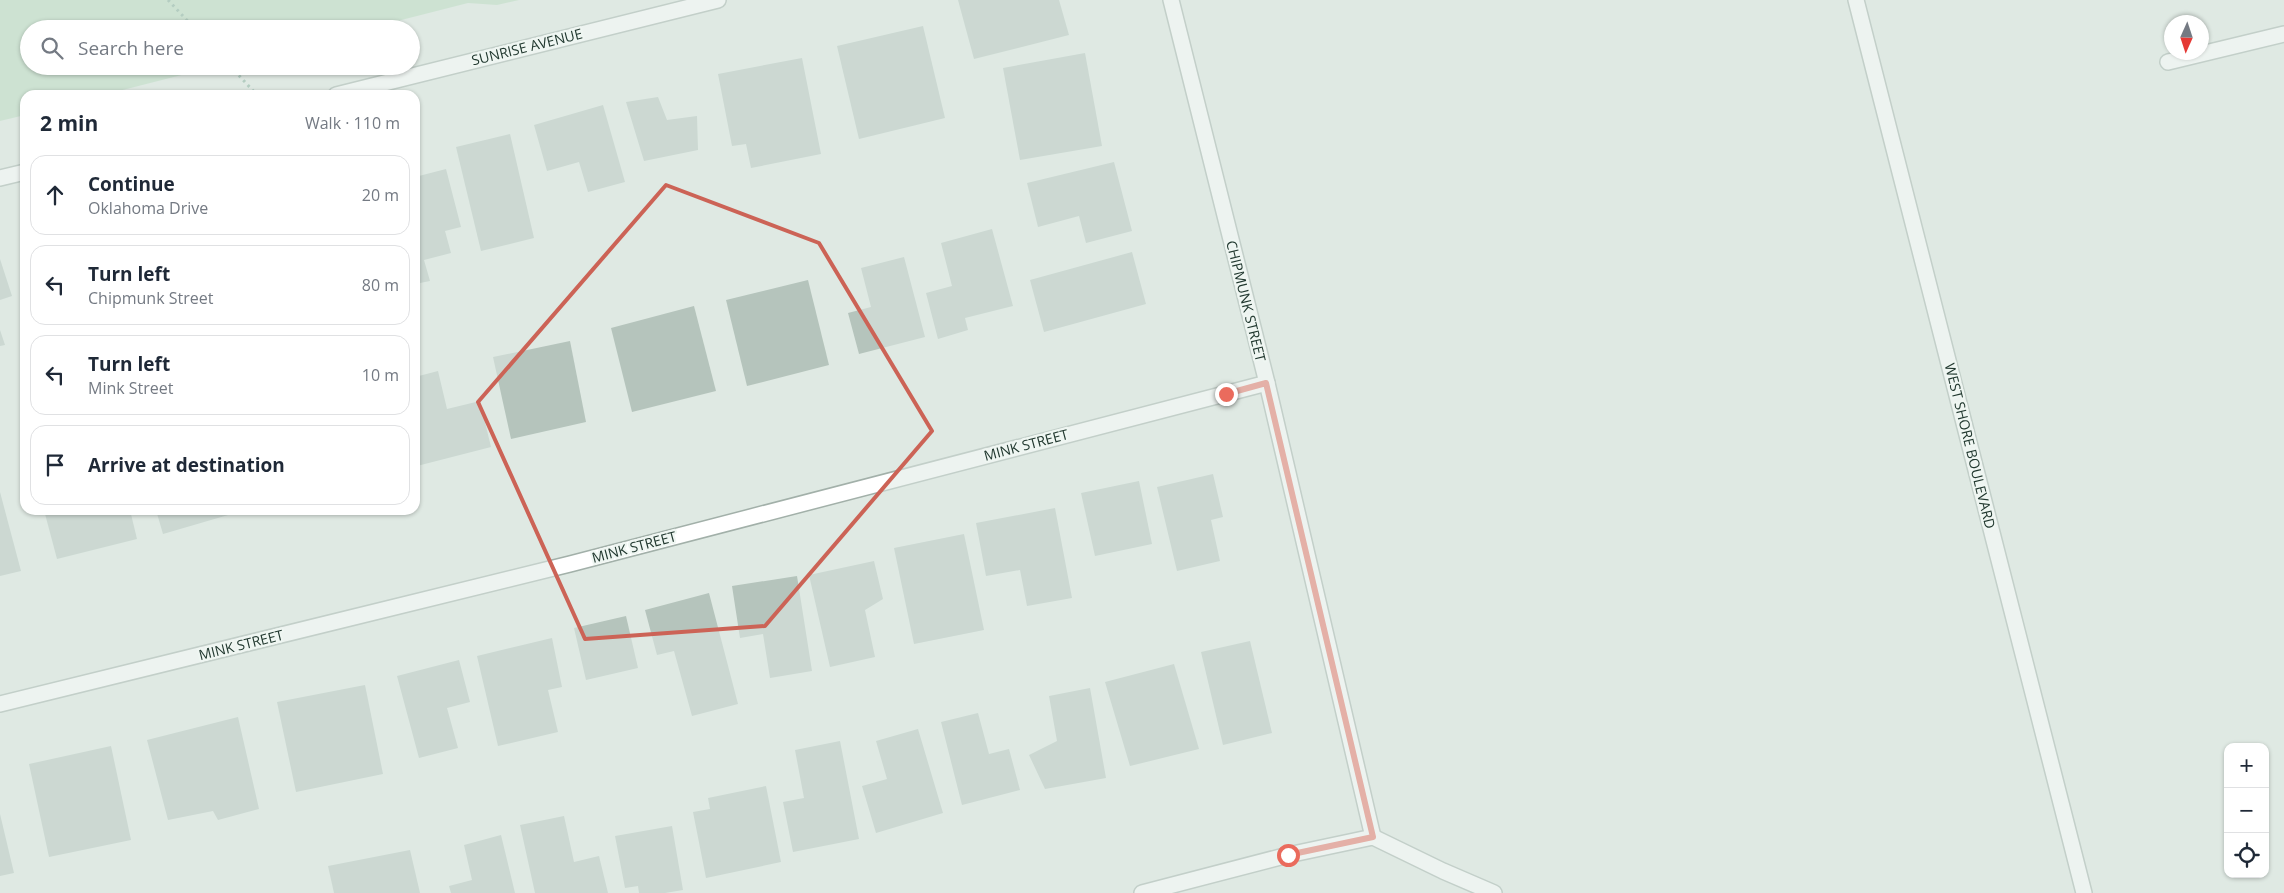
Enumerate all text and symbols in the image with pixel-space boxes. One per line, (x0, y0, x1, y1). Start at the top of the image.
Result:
north arrow (2164, 15, 2209, 60)
search box (20, 20, 420, 75)
street label: SUNRISE AVENUE (469, 24, 584, 69)
icon: search (38, 34, 66, 62)
text: Search here (78, 35, 184, 61)
text: 2 min (40, 109, 98, 137)
text: Walk · 110 m (305, 112, 400, 134)
text: Continue (88, 171, 175, 197)
icon: ahead (41, 181, 69, 209)
text: 20 m (362, 184, 399, 206)
text: Oklahoma Drive (88, 197, 208, 219)
street label: CHIPMUNK STREET (1222, 238, 1271, 364)
text: Turn left (88, 261, 170, 287)
icon: left (41, 271, 69, 299)
text: 80 m (362, 274, 399, 296)
text: Chipmunk Street (88, 287, 213, 309)
text: Turn left (88, 351, 170, 377)
icon: left (41, 361, 69, 389)
street label: WEST SHORE BOULEVARD (1941, 361, 2000, 531)
text: 10 m (362, 364, 399, 386)
text: Mink Street (88, 377, 174, 399)
route end (1215, 383, 1238, 406)
street label: MINK STREET (982, 424, 1070, 465)
icon: arrive (41, 451, 69, 479)
text: Arrive at destination (88, 452, 285, 478)
street label: MINK STREET (590, 526, 678, 567)
street label: MINK STREET (197, 625, 285, 664)
map controls (2224, 743, 2269, 878)
button: + (2224, 743, 2269, 788)
button: − (2224, 788, 2269, 833)
button: locate (2224, 833, 2269, 878)
route start (1277, 844, 1300, 867)

